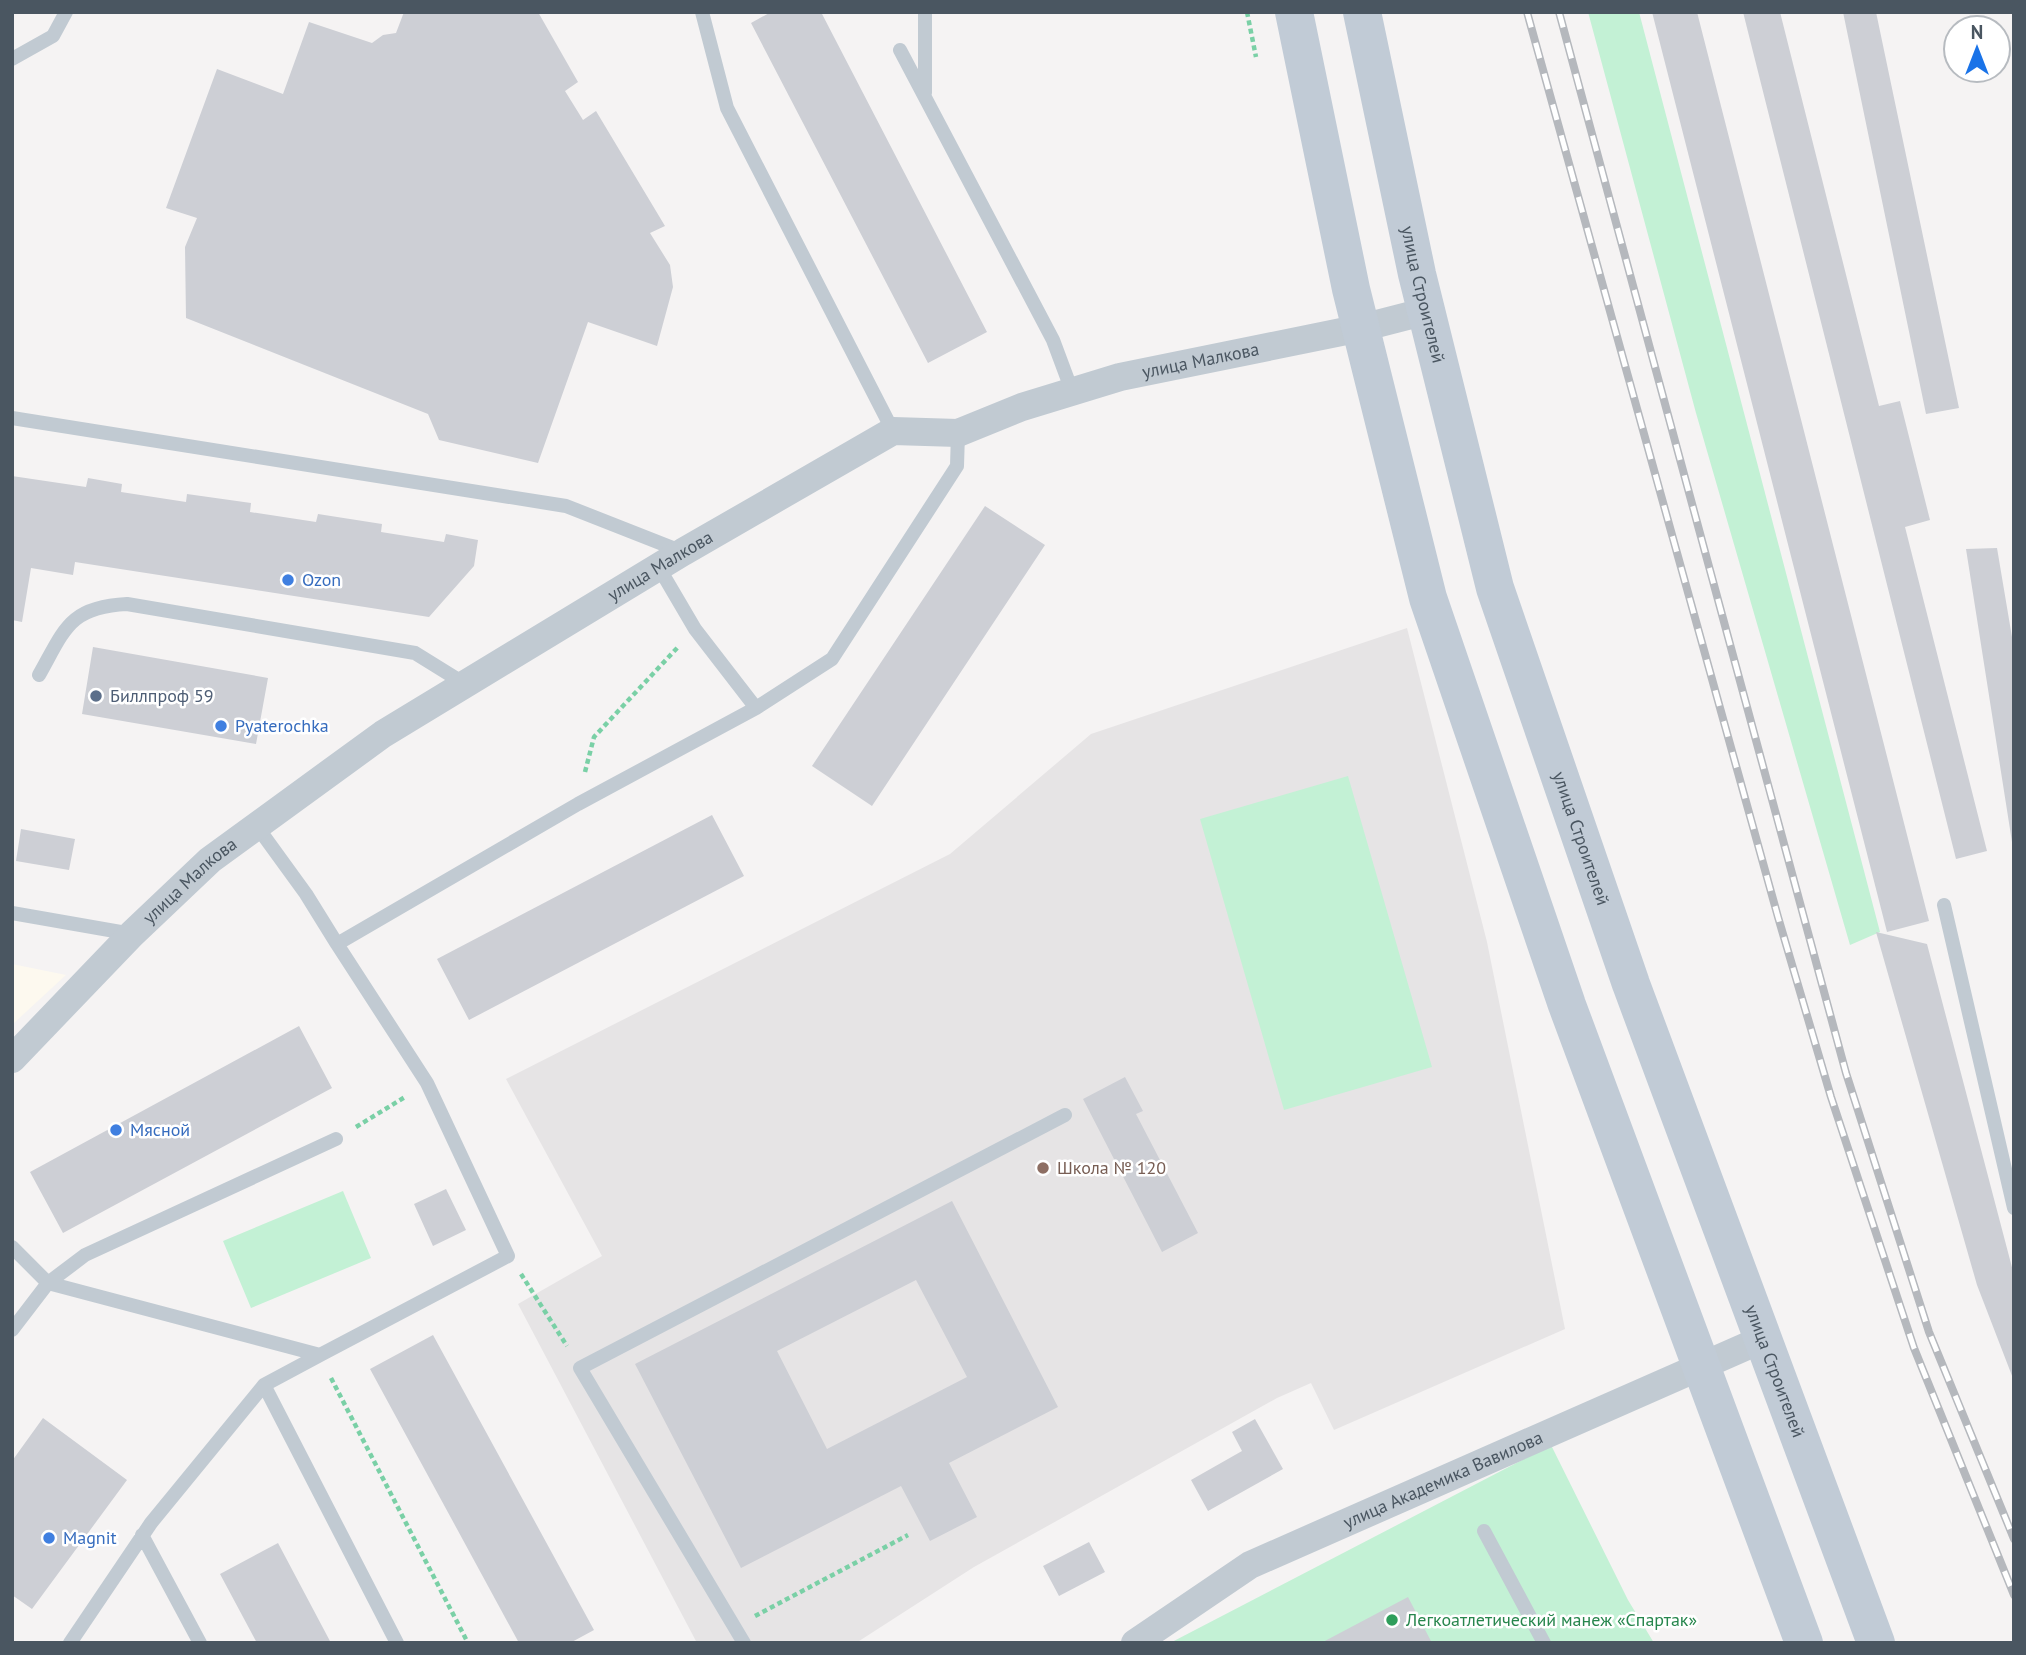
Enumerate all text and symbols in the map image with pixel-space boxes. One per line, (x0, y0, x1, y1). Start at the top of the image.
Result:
north arrow (1942, 14, 2012, 84)
text: N (1971, 20, 1983, 44)
street label: улица Строителей (1396, 224, 1451, 365)
street label: улица Малкова (1140, 337, 1261, 383)
street label: улица Малкова (603, 525, 717, 606)
place label: Ozon (302, 568, 341, 591)
marker: Ozon (280, 572, 296, 588)
place label: Биллпроф 59 (110, 684, 214, 707)
marker: Биллпроф 59 (88, 688, 104, 704)
place label: Pyaterochka (235, 714, 329, 737)
marker: Pyaterochka (213, 718, 229, 734)
street label: улица Строителей (1548, 768, 1615, 908)
street label: улица Малкова (138, 832, 241, 929)
place label: Мясной (130, 1118, 190, 1141)
marker: Мясной (108, 1122, 124, 1138)
place label: Школа № 120 (1057, 1156, 1166, 1179)
marker: Школа № 120 (1035, 1160, 1051, 1176)
street label: улица Строителей (1740, 1301, 1811, 1441)
street label: улица Академика Вавилова (1340, 1425, 1546, 1533)
place label: Magnit (63, 1526, 117, 1549)
marker: Magnit (41, 1530, 57, 1546)
place label: Легкоатлетический манеж «Спартак» (1405, 1608, 1697, 1631)
marker: Легкоатлетический манеж «Спартак» (1384, 1612, 1400, 1628)

